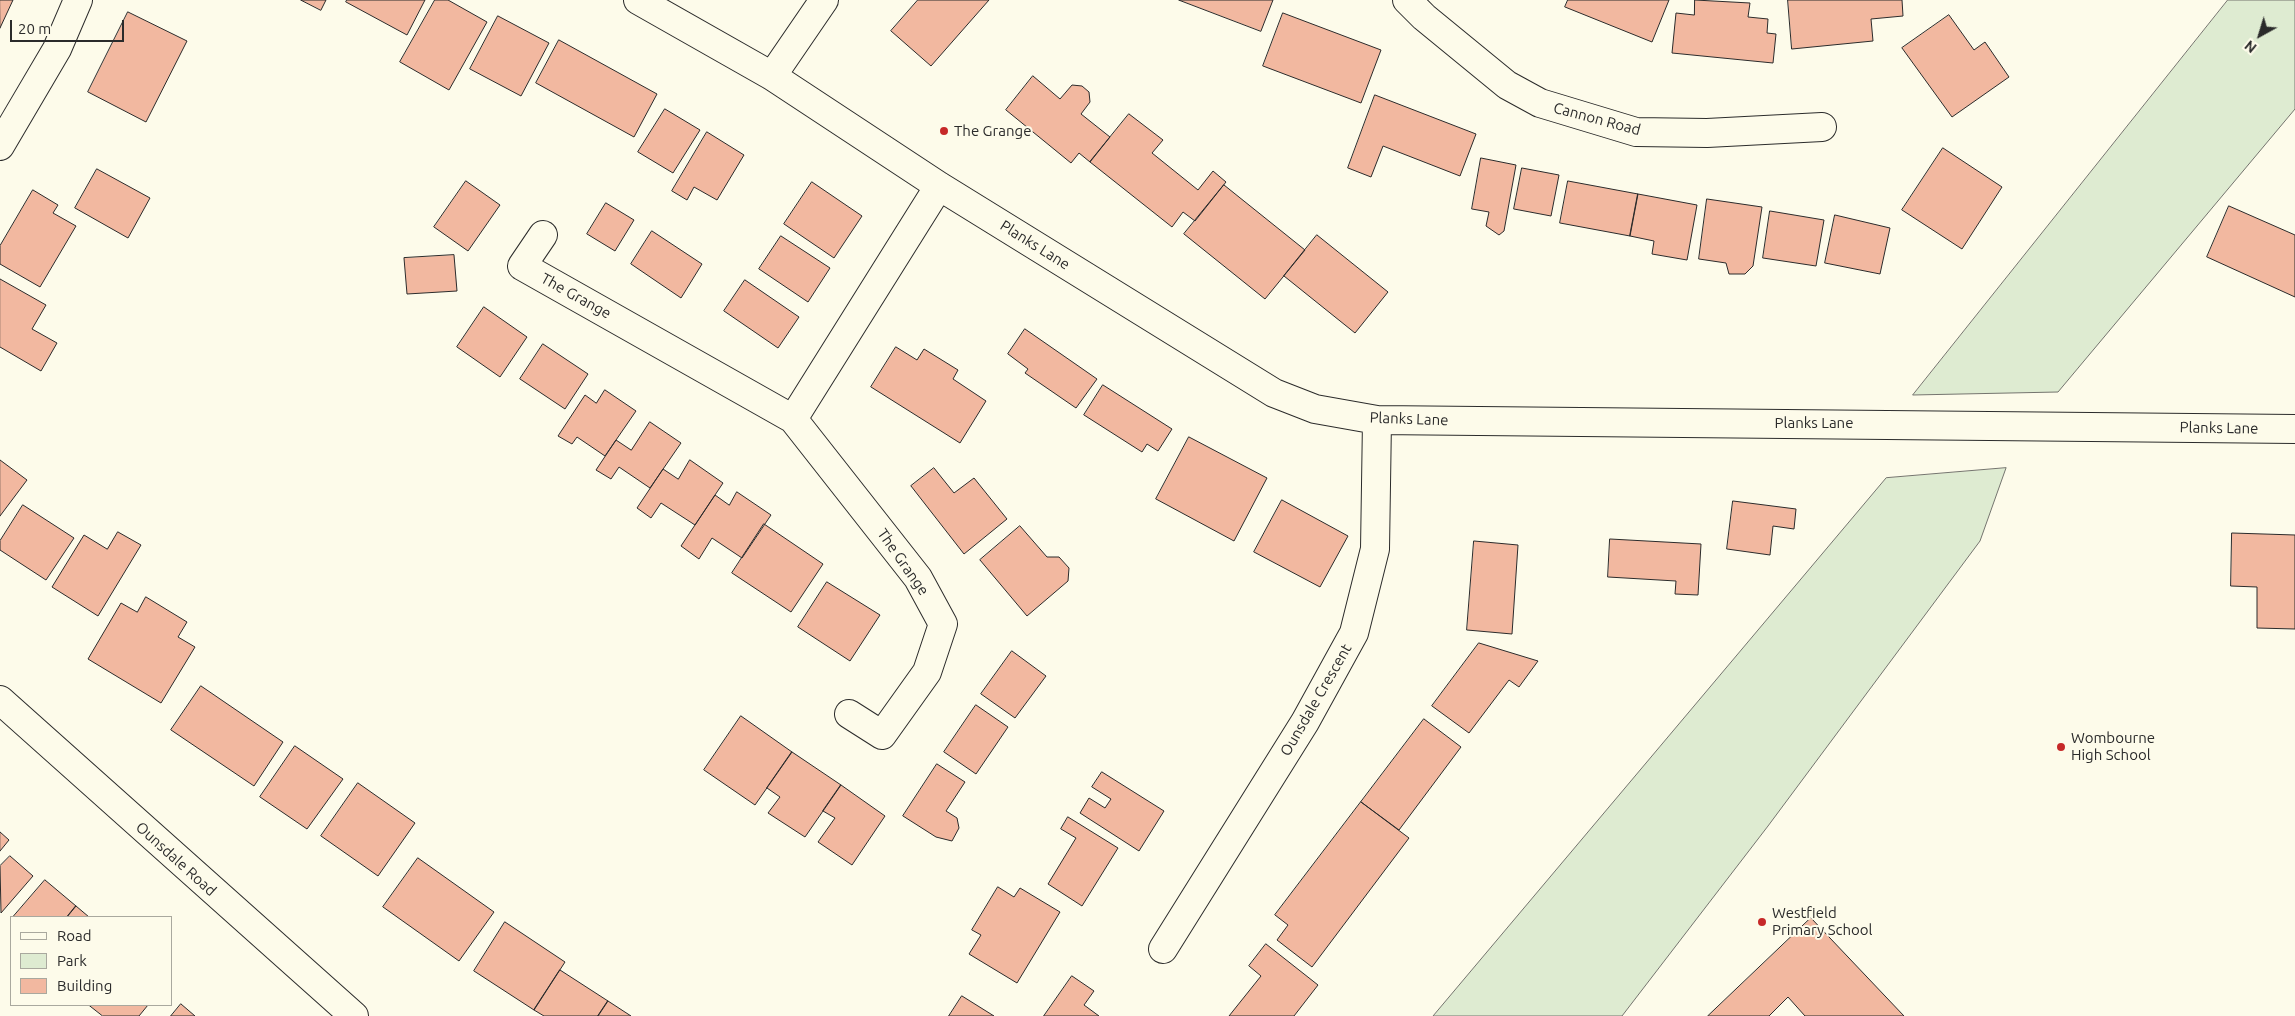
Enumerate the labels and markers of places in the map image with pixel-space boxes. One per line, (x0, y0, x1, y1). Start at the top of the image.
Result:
place label: The Grange (954, 122, 1031, 140)
marker: The Grange (938, 125, 950, 137)
place label: Wombourne High School (2071, 729, 2155, 764)
marker: Wombourne High School (2055, 741, 2067, 753)
place label: Westfield Primary School (1772, 904, 1873, 939)
marker: Westfield Primary School (1756, 916, 1768, 928)

